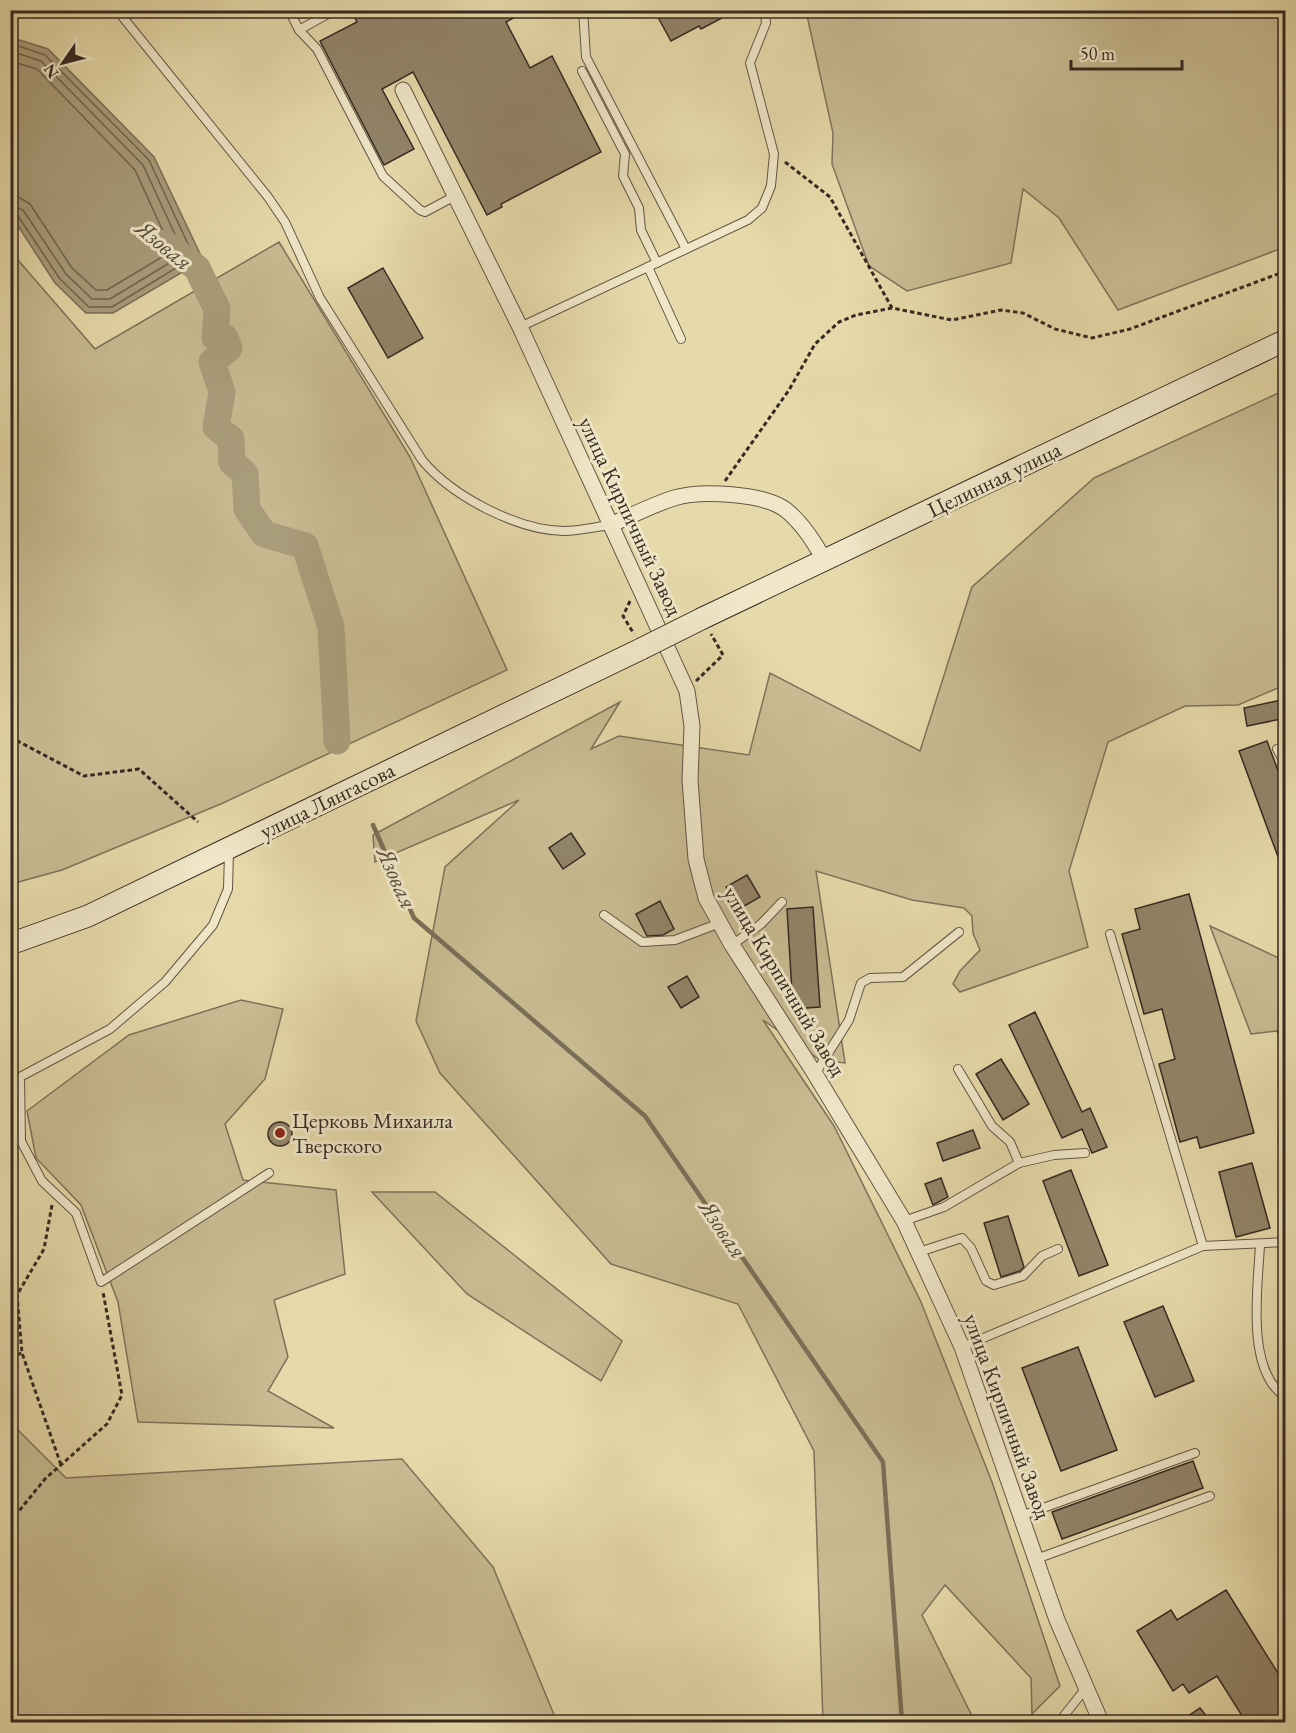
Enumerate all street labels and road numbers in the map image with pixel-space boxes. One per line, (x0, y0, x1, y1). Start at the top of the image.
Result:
street label: улица Кирпичный Завод (572, 412, 689, 620)
street label: Целинная улица (923, 435, 1066, 524)
street label: улица Лянгасова (255, 755, 400, 846)
street label: улица Кирпичный Завод (716, 881, 853, 1082)
street label: улица Кирпичный Завод (957, 1309, 1058, 1523)

